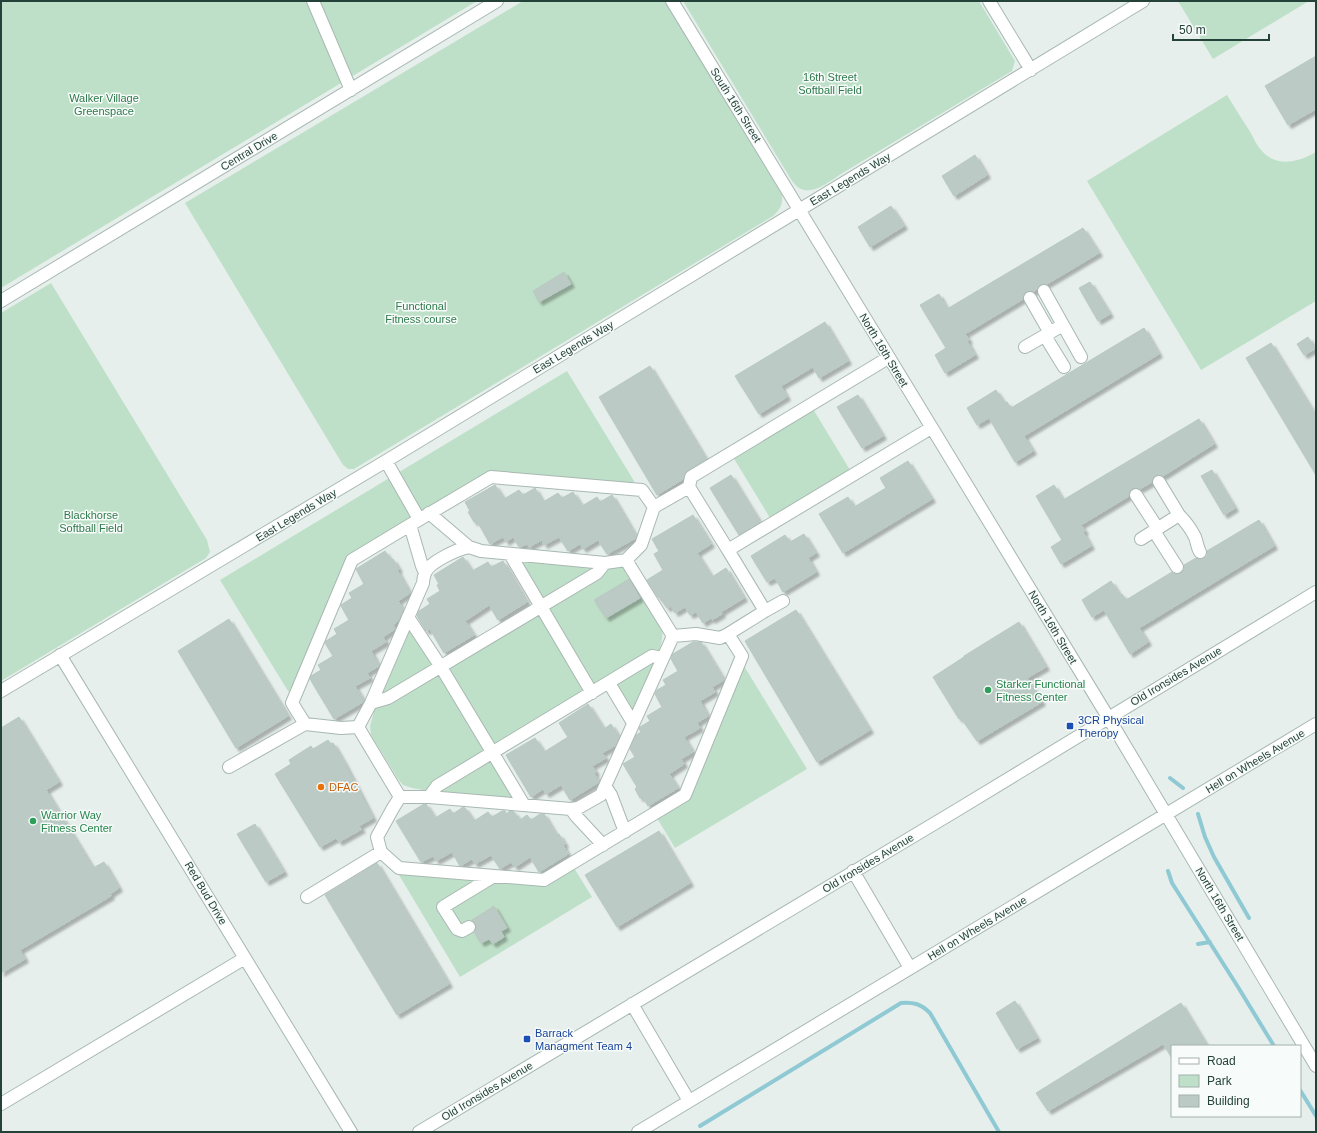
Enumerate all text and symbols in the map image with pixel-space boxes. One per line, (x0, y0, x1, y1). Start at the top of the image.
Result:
scale bar (1173, 16, 1269, 42)
text: 50 m (1179, 23, 1206, 37)
street label: South 16th Street (708, 66, 764, 144)
park label: 16th Street Softball Field (798, 71, 862, 96)
park label: Walker Village Greenspace (69, 92, 139, 117)
street label: Central Drive (218, 129, 280, 173)
street label: East Legends Way (808, 150, 893, 208)
park label: Functional Fitness course (385, 300, 457, 325)
street label: North 16th Street (857, 311, 911, 389)
street label: East Legends Way (531, 318, 616, 376)
street label: East Legends Way (254, 486, 339, 544)
park label: Blackhorse Softball Field (59, 509, 123, 534)
street label: North 16th Street (1026, 588, 1080, 666)
street label: Old Ironsides Avenue (1128, 644, 1224, 708)
place label: Starker Functional Fitness Center (996, 678, 1085, 703)
marker: Starker Functional Fitness Center (983, 685, 993, 695)
place label: 3CR Physical Theropy (1078, 714, 1144, 739)
marker: 3CR Physical Theropy (1065, 721, 1075, 731)
street label: Hell on Wheels Avenue (1203, 727, 1307, 795)
place label: DFAC (329, 781, 358, 793)
marker: DFAC (316, 782, 326, 792)
place label: Warrior Way Fitness Center (41, 809, 113, 834)
marker: Warrior Way Fitness Center (28, 816, 38, 826)
street label: Old Ironsides Avenue (820, 831, 916, 895)
street label: Red Bud Drive (182, 859, 230, 927)
street label: North 16th Street (1193, 865, 1247, 943)
street label: Hell on Wheels Avenue (925, 894, 1029, 962)
place label: Barrack Managment Team 4 (535, 1027, 632, 1052)
marker: Barrack Managment Team 4 (522, 1034, 532, 1044)
legend (1171, 1045, 1301, 1117)
text: Road (1207, 1054, 1236, 1068)
street label: Old Ironsides Avenue (439, 1059, 535, 1123)
text: Park (1207, 1074, 1233, 1088)
text: Building (1207, 1094, 1250, 1108)

